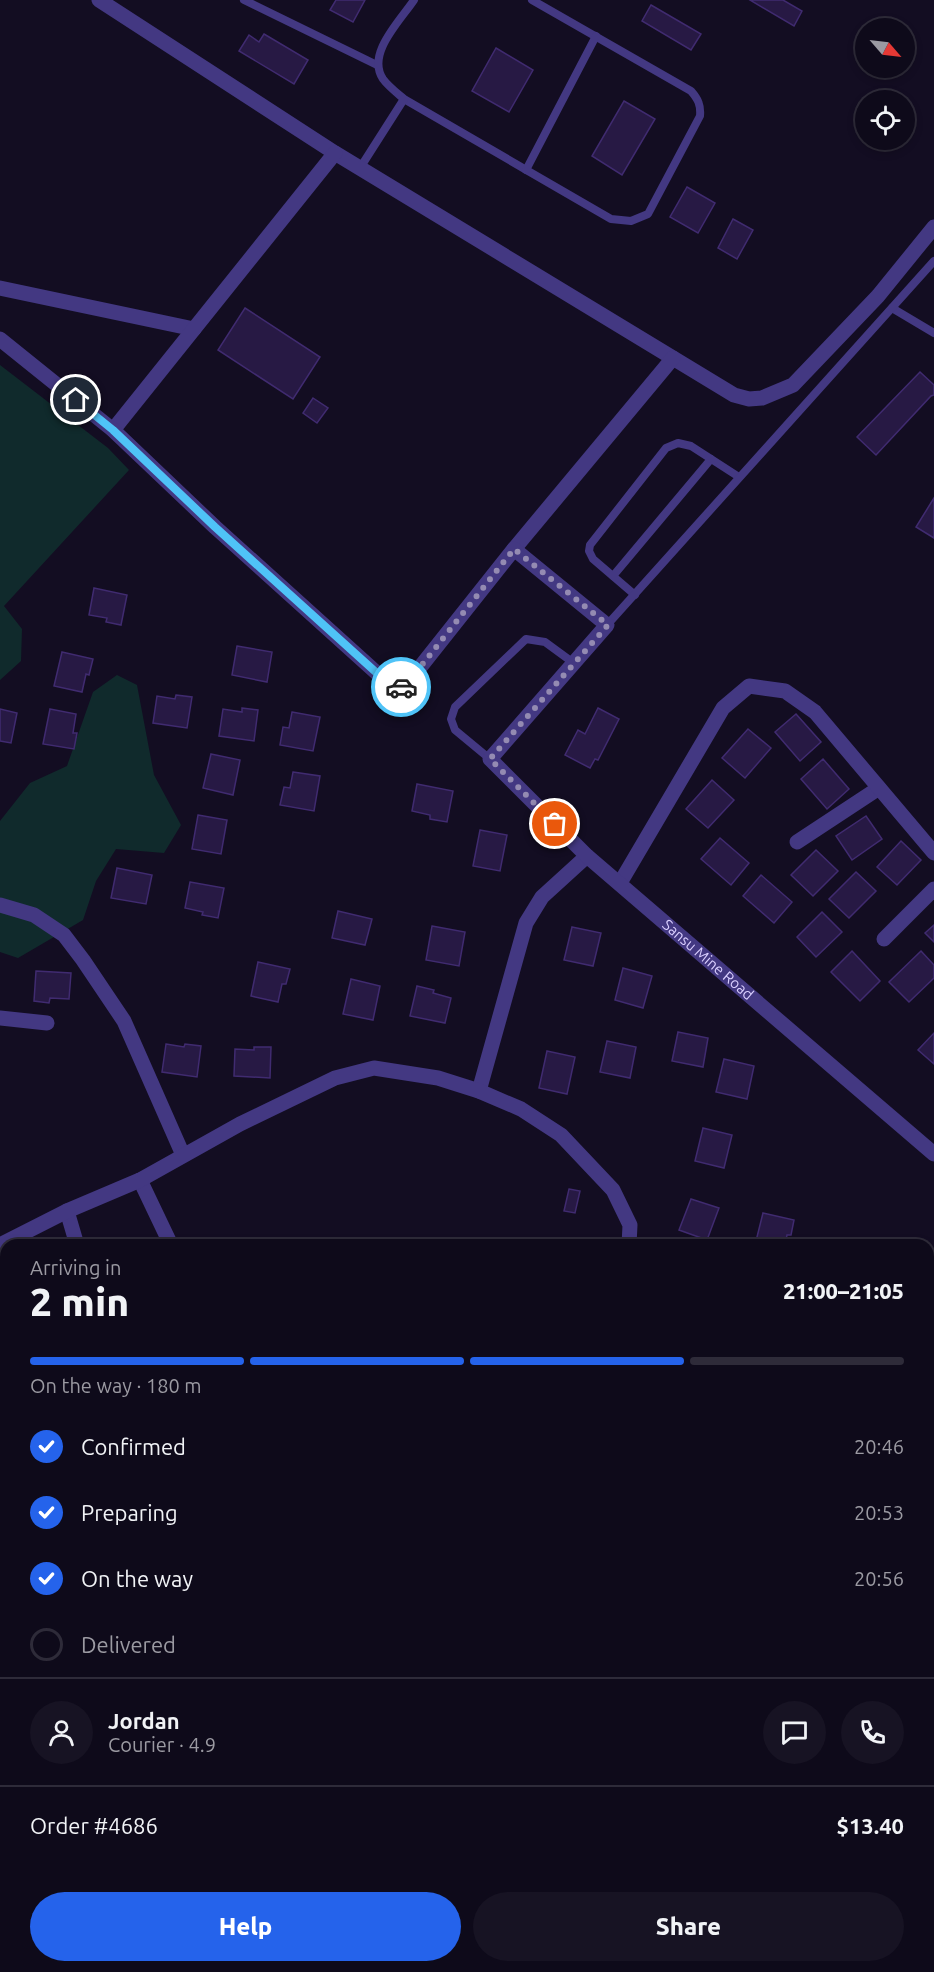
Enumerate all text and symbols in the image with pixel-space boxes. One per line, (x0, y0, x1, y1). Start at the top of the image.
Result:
north arrow (855, 18, 915, 78)
map controls (855, 18, 915, 150)
button: locate (855, 90, 915, 150)
pin (50, 374, 101, 425)
icon: home (59, 383, 92, 416)
courier (371, 657, 431, 717)
icon: car (385, 671, 418, 704)
pin (529, 798, 580, 849)
icon: bag (538, 807, 571, 840)
street label: Sansu Mine Road (659, 916, 757, 1003)
text: Arriving in (30, 1256, 121, 1279)
text: 21:00–21:05 (783, 1278, 904, 1303)
text: 2 min (30, 1280, 129, 1323)
text: On the way · 180 m (30, 1374, 202, 1397)
icon: check (30, 1430, 63, 1463)
text: Confirmed (81, 1434, 186, 1459)
text: 20:46 (854, 1435, 904, 1458)
icon: check (30, 1496, 63, 1529)
text: Preparing (81, 1500, 178, 1525)
text: 20:53 (854, 1501, 904, 1524)
icon: check (30, 1562, 63, 1595)
text: On the way (81, 1566, 193, 1591)
text: 20:56 (854, 1567, 904, 1590)
text: Delivered (81, 1632, 176, 1657)
button: person (30, 1701, 93, 1764)
button: chat (763, 1701, 826, 1764)
button: phone (841, 1701, 904, 1764)
text: Jordan (108, 1708, 180, 1733)
text: Courier · 4.9 (108, 1733, 216, 1756)
text: Order #4686 (30, 1813, 158, 1838)
text: $13.40 (837, 1813, 904, 1838)
button: Help (30, 1892, 461, 1961)
button: Share (473, 1892, 904, 1961)

